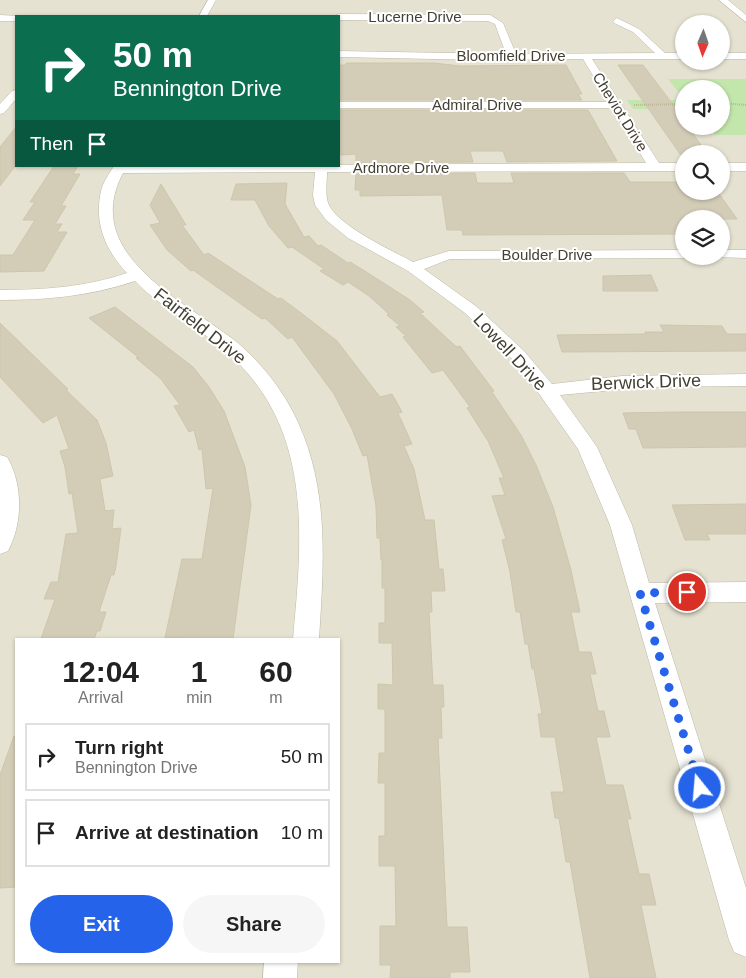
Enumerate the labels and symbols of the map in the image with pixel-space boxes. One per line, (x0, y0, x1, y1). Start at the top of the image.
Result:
street label: Lucerne Drive (368, 8, 462, 25)
north arrow (675, 15, 730, 70)
street label: Bloomfield Drive (456, 47, 566, 64)
street label: Cheviot Drive (589, 69, 651, 154)
street label: Admiral Drive (432, 96, 522, 113)
street label: Ardmore Drive (353, 159, 449, 176)
street label: Boulder Drive (502, 246, 592, 263)
street label: Fairfield Drive (150, 284, 250, 368)
street label: Lowell Drive (469, 309, 551, 395)
street label: Berwick Drive (591, 370, 701, 394)
pin (666, 571, 708, 613)
position arrow (673, 761, 725, 813)

